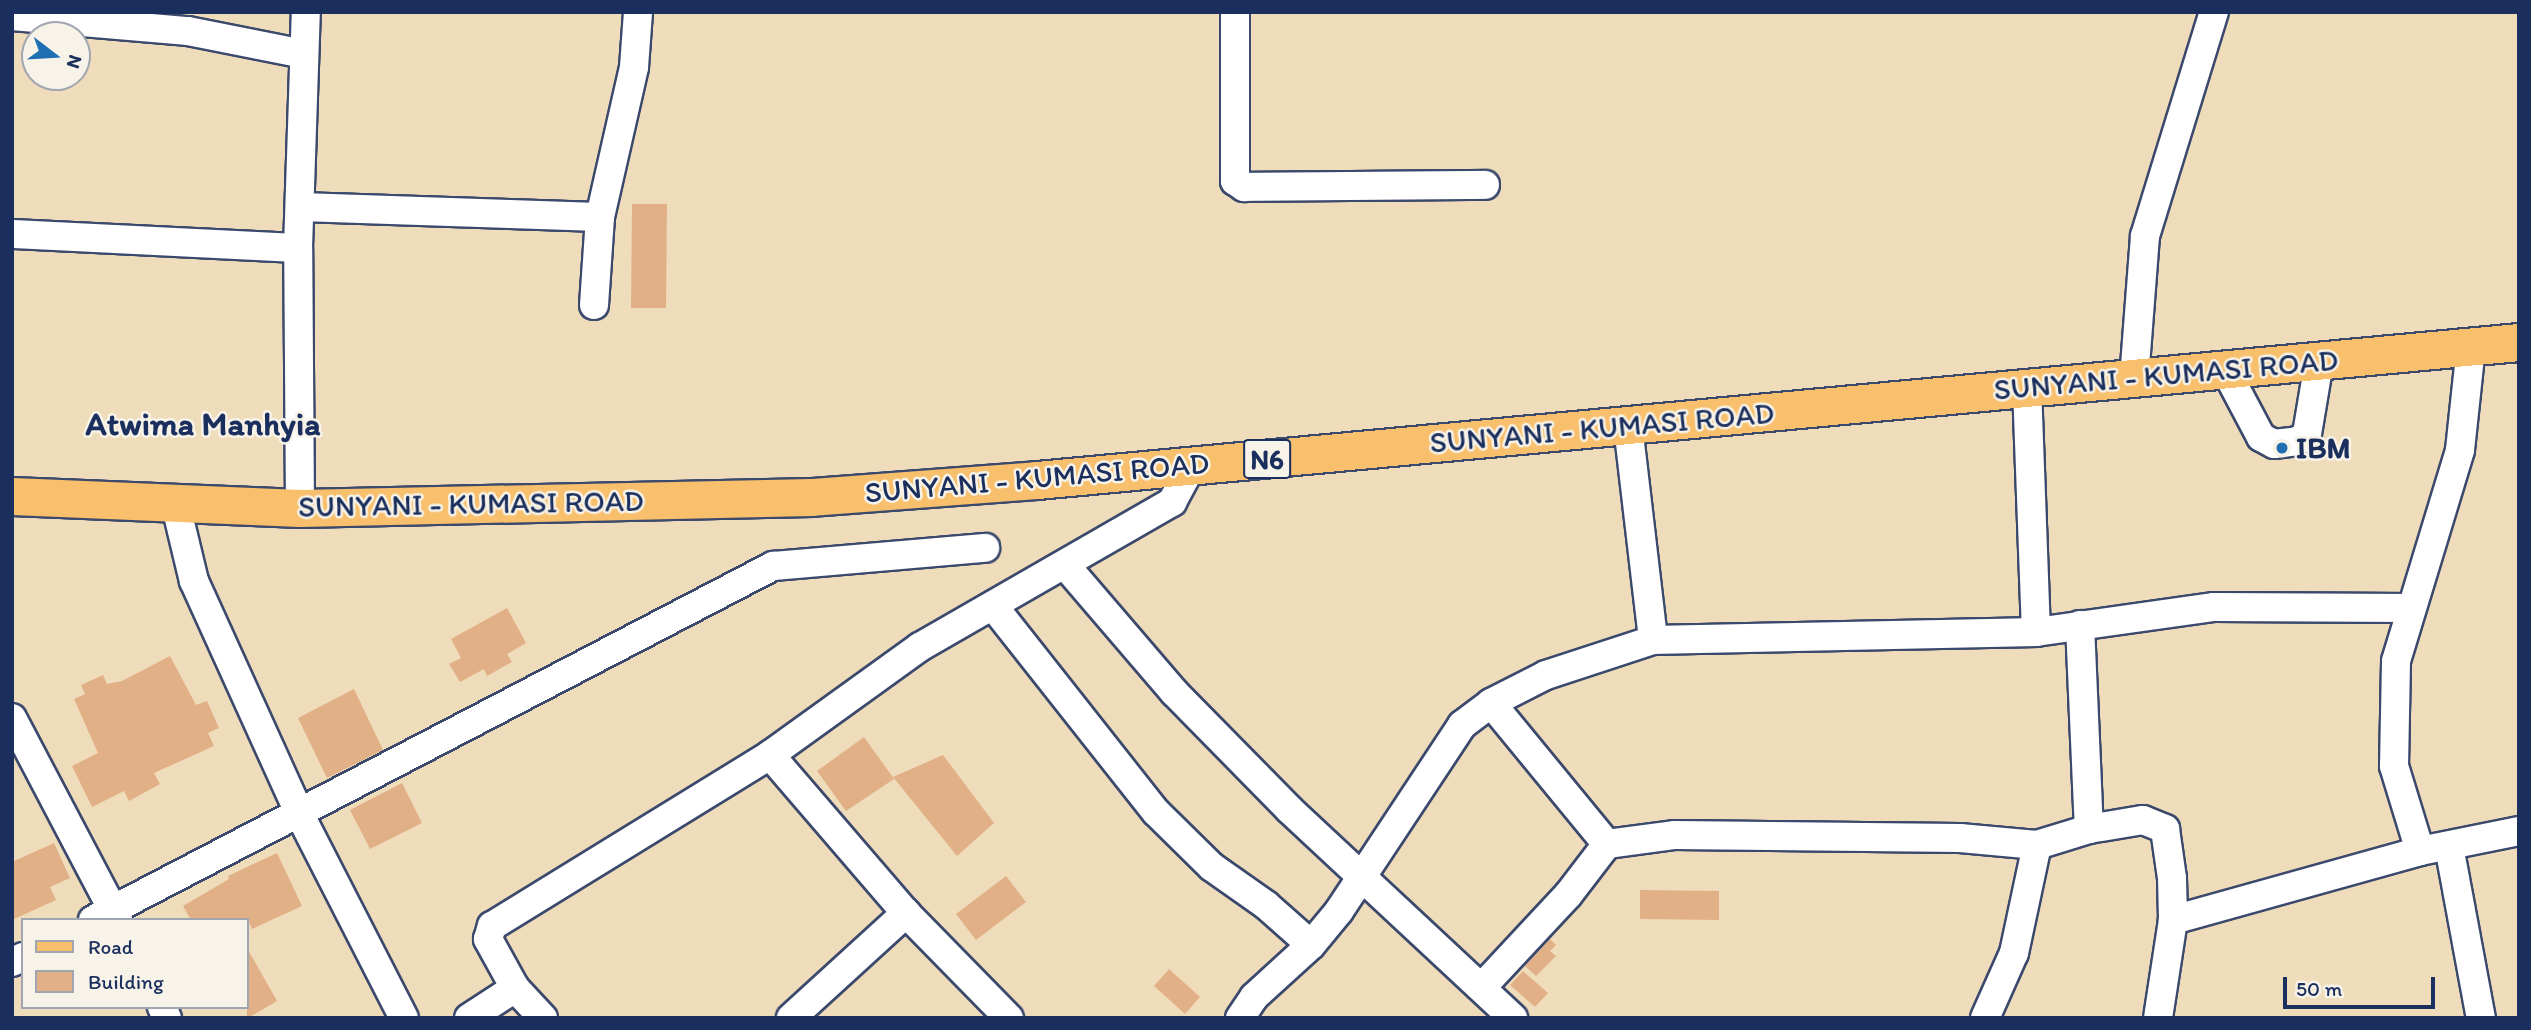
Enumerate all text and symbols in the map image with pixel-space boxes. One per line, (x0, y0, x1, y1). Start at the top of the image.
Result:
north arrow (21, 21, 91, 91)
text: N (62, 52, 88, 71)
street label: SUNYANI - KUMASI ROAD (1992, 342, 2340, 408)
street label: SUNYANI - KUMASI ROAD (1428, 395, 1776, 461)
district label: Atwima Manhyia (85, 404, 321, 444)
place label: IBM (2296, 430, 2351, 466)
road number: N6 (1242, 434, 1292, 484)
marker: IBM (2274, 440, 2290, 456)
street label: SUNYANI - KUMASI ROAD (863, 445, 1211, 511)
street label: SUNYANI - KUMASI ROAD (298, 483, 644, 525)
legend (21, 918, 248, 1009)
text: Road (88, 934, 133, 959)
scale bar (2286, 964, 2438, 1008)
text: Building (88, 969, 164, 994)
text: 50 m (2296, 976, 2342, 1001)

